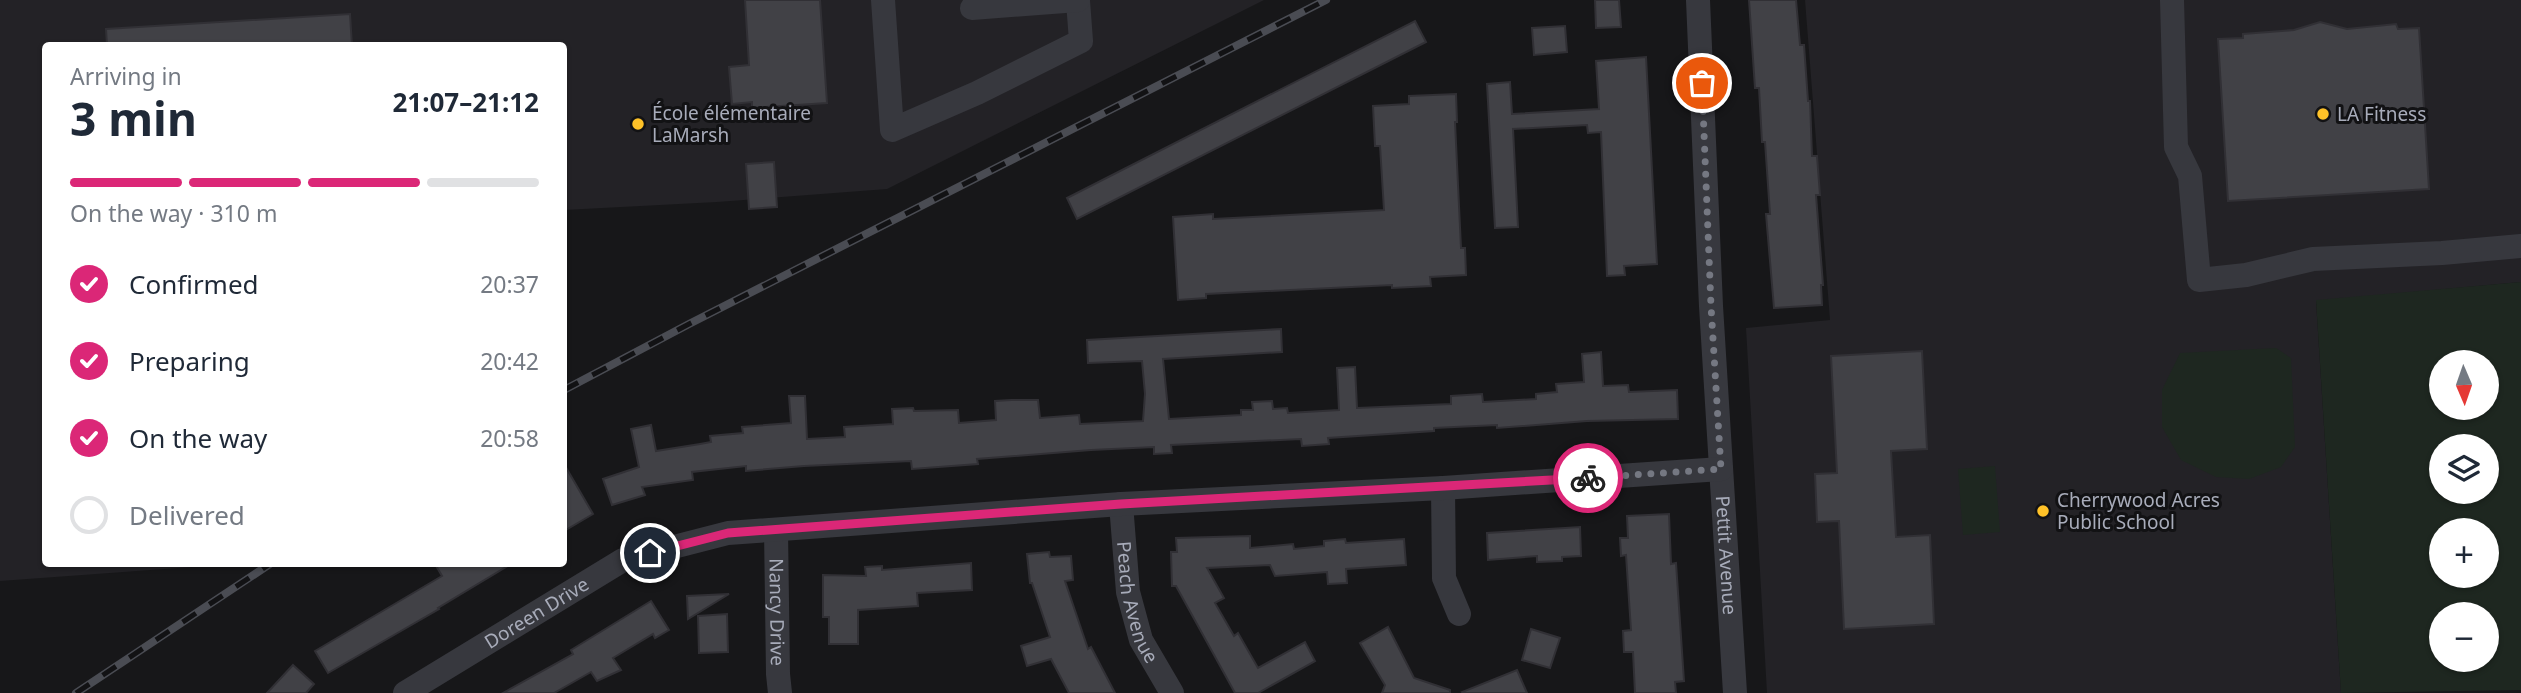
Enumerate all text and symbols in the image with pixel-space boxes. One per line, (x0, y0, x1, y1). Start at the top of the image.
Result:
pin (1672, 53, 1732, 113)
text: Arriving in (70, 60, 182, 92)
icon: bag (1683, 64, 1721, 102)
text: 21:07–21:12 (392, 84, 539, 120)
text: 3 min (70, 87, 197, 149)
place label: École élémentaire LaMarsh (652, 100, 811, 148)
place label: LA Fitness (2337, 101, 2426, 127)
marker: LA Fitness (2315, 106, 2331, 122)
marker: École élémentaire LaMarsh (630, 116, 646, 132)
text: On the way · 310 m (70, 197, 277, 229)
icon: check (70, 265, 108, 303)
text: Confirmed (129, 266, 259, 302)
text: 20:37 (480, 268, 539, 300)
icon: check (70, 342, 108, 380)
text: Preparing (129, 343, 250, 379)
text: 20:42 (480, 345, 539, 377)
north arrow (2429, 350, 2499, 420)
map controls (2429, 350, 2499, 672)
icon: check (70, 419, 108, 457)
text: On the way (129, 420, 267, 456)
text: 20:58 (480, 422, 539, 454)
button: layers (2429, 434, 2499, 504)
courier (1553, 443, 1623, 513)
icon: bike (1569, 459, 1607, 497)
place label: Cherrywood Acres Public School (2057, 487, 2220, 535)
street label: Pettit Avenue (1710, 495, 1743, 616)
text: Delivered (129, 497, 245, 533)
marker: Cherrywood Acres Public School (2035, 503, 2051, 519)
button: + (2429, 518, 2499, 588)
pin (620, 523, 680, 583)
icon: home (631, 534, 669, 572)
street label: Peach Avenue (1111, 540, 1165, 668)
street label: Nancy Drive (763, 558, 791, 666)
street label: Doreen Drive (479, 571, 594, 655)
button: − (2429, 602, 2499, 672)

